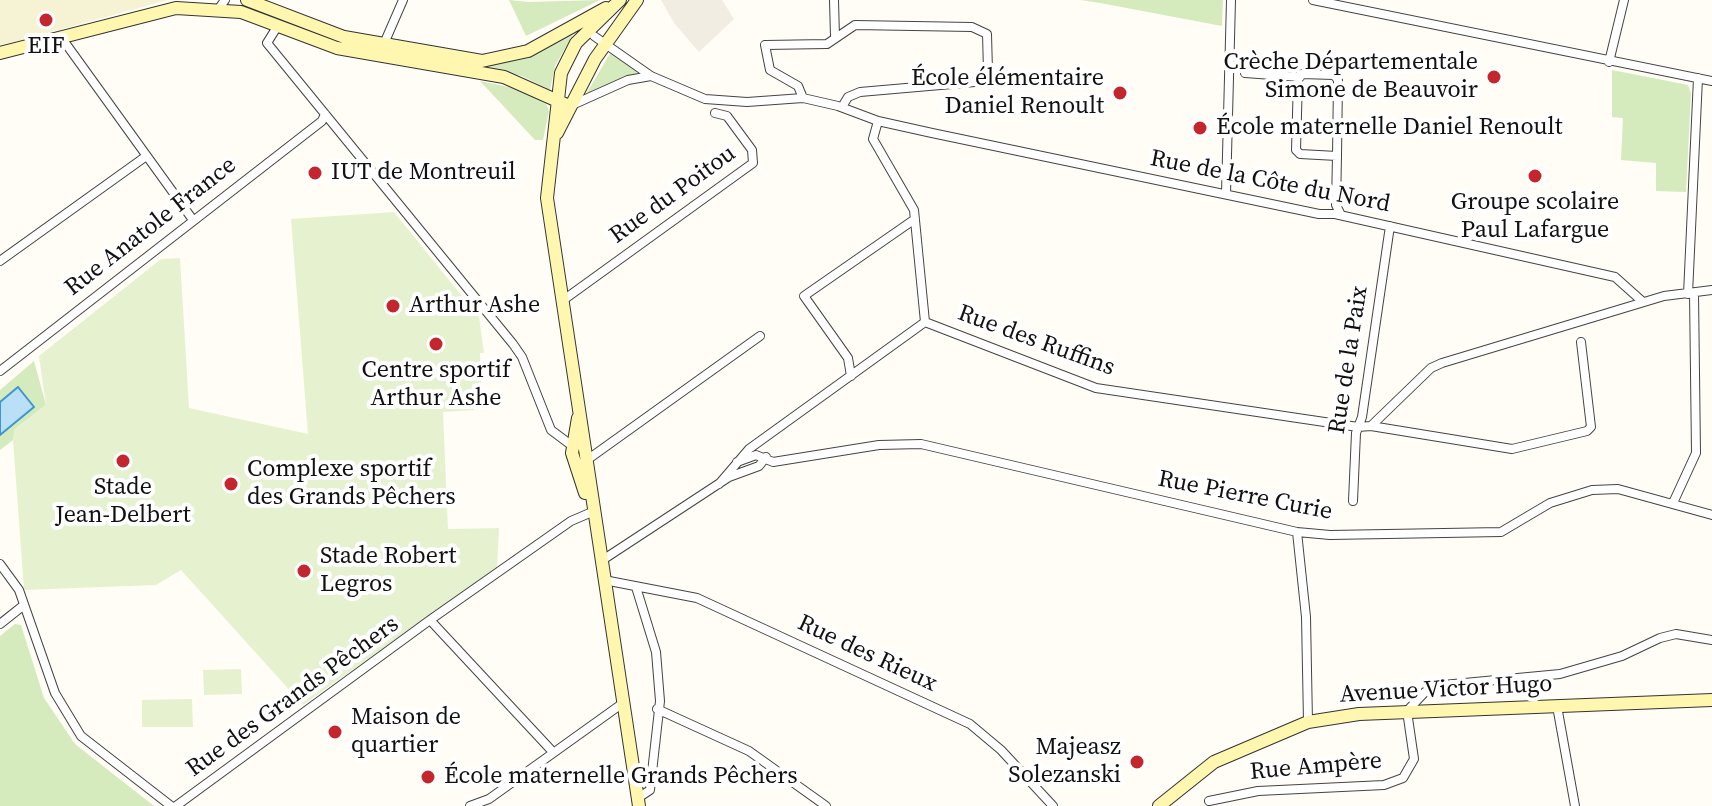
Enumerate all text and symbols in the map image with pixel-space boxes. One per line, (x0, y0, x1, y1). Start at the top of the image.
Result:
marker: EIF (37, 11, 55, 29)
place label: EIF (27, 33, 65, 61)
place label: Crèche Départementale Simone de Beauvoir (1224, 49, 1478, 105)
place label: École élémentaire Daniel Renoult (911, 65, 1104, 121)
marker: Crèche Départementale Simone de Beauvoir (1485, 68, 1503, 86)
marker: École élémentaire Daniel Renoult (1111, 84, 1129, 102)
place label: École maternelle Daniel Renoult (1216, 114, 1562, 142)
marker: École maternelle Daniel Renoult (1191, 119, 1209, 137)
street label: Rue du Poitou (604, 140, 742, 250)
street label: Rue de la Côte du Nord (1148, 145, 1392, 219)
street label: Rue Anatole France (60, 151, 242, 303)
place label: IUT de Montreuil (331, 159, 516, 187)
marker: IUT de Montreuil (306, 164, 324, 182)
marker: Groupe scolaire Paul Lafargue (1526, 167, 1544, 185)
place label: Groupe scolaire Paul Lafargue (1451, 189, 1619, 245)
street label: Rue de la Paix (1323, 284, 1375, 436)
place label: Arthur Ashe (409, 292, 540, 320)
marker: Arthur Ashe (384, 297, 402, 315)
street label: Rue des Ruffins (954, 299, 1118, 383)
marker: Centre sportif Arthur Ashe (427, 335, 445, 353)
place label: Centre sportif Arthur Ashe (362, 357, 510, 413)
marker: Stade Jean-Delbert (114, 452, 132, 470)
place label: Complexe sportif des Grands Pêchers (247, 456, 456, 512)
street label: Rue Pierre Curie (1155, 465, 1335, 527)
place label: Stade Jean-Delbert (55, 474, 191, 530)
marker: Complexe sportif des Grands Pêchers (222, 475, 240, 493)
place label: Stade Robert Legros (320, 543, 456, 599)
marker: Stade Robert Legros (295, 562, 313, 580)
street label: Rue des Rieux (793, 609, 941, 699)
street label: Rue des Grands Pêchers (181, 610, 405, 784)
street label: Avenue Victor Hugo (1339, 670, 1553, 710)
place label: Maison de quartier (351, 704, 461, 760)
marker: Maison de quartier (326, 723, 344, 741)
place label: Majeasz Solezanski (1008, 734, 1121, 790)
street label: Rue Ampère (1249, 747, 1383, 787)
marker: Majeasz Solezanski (1128, 753, 1146, 771)
place label: École maternelle Grands Pêchers (444, 763, 798, 791)
marker: École maternelle Grands Pêchers (419, 768, 437, 786)

